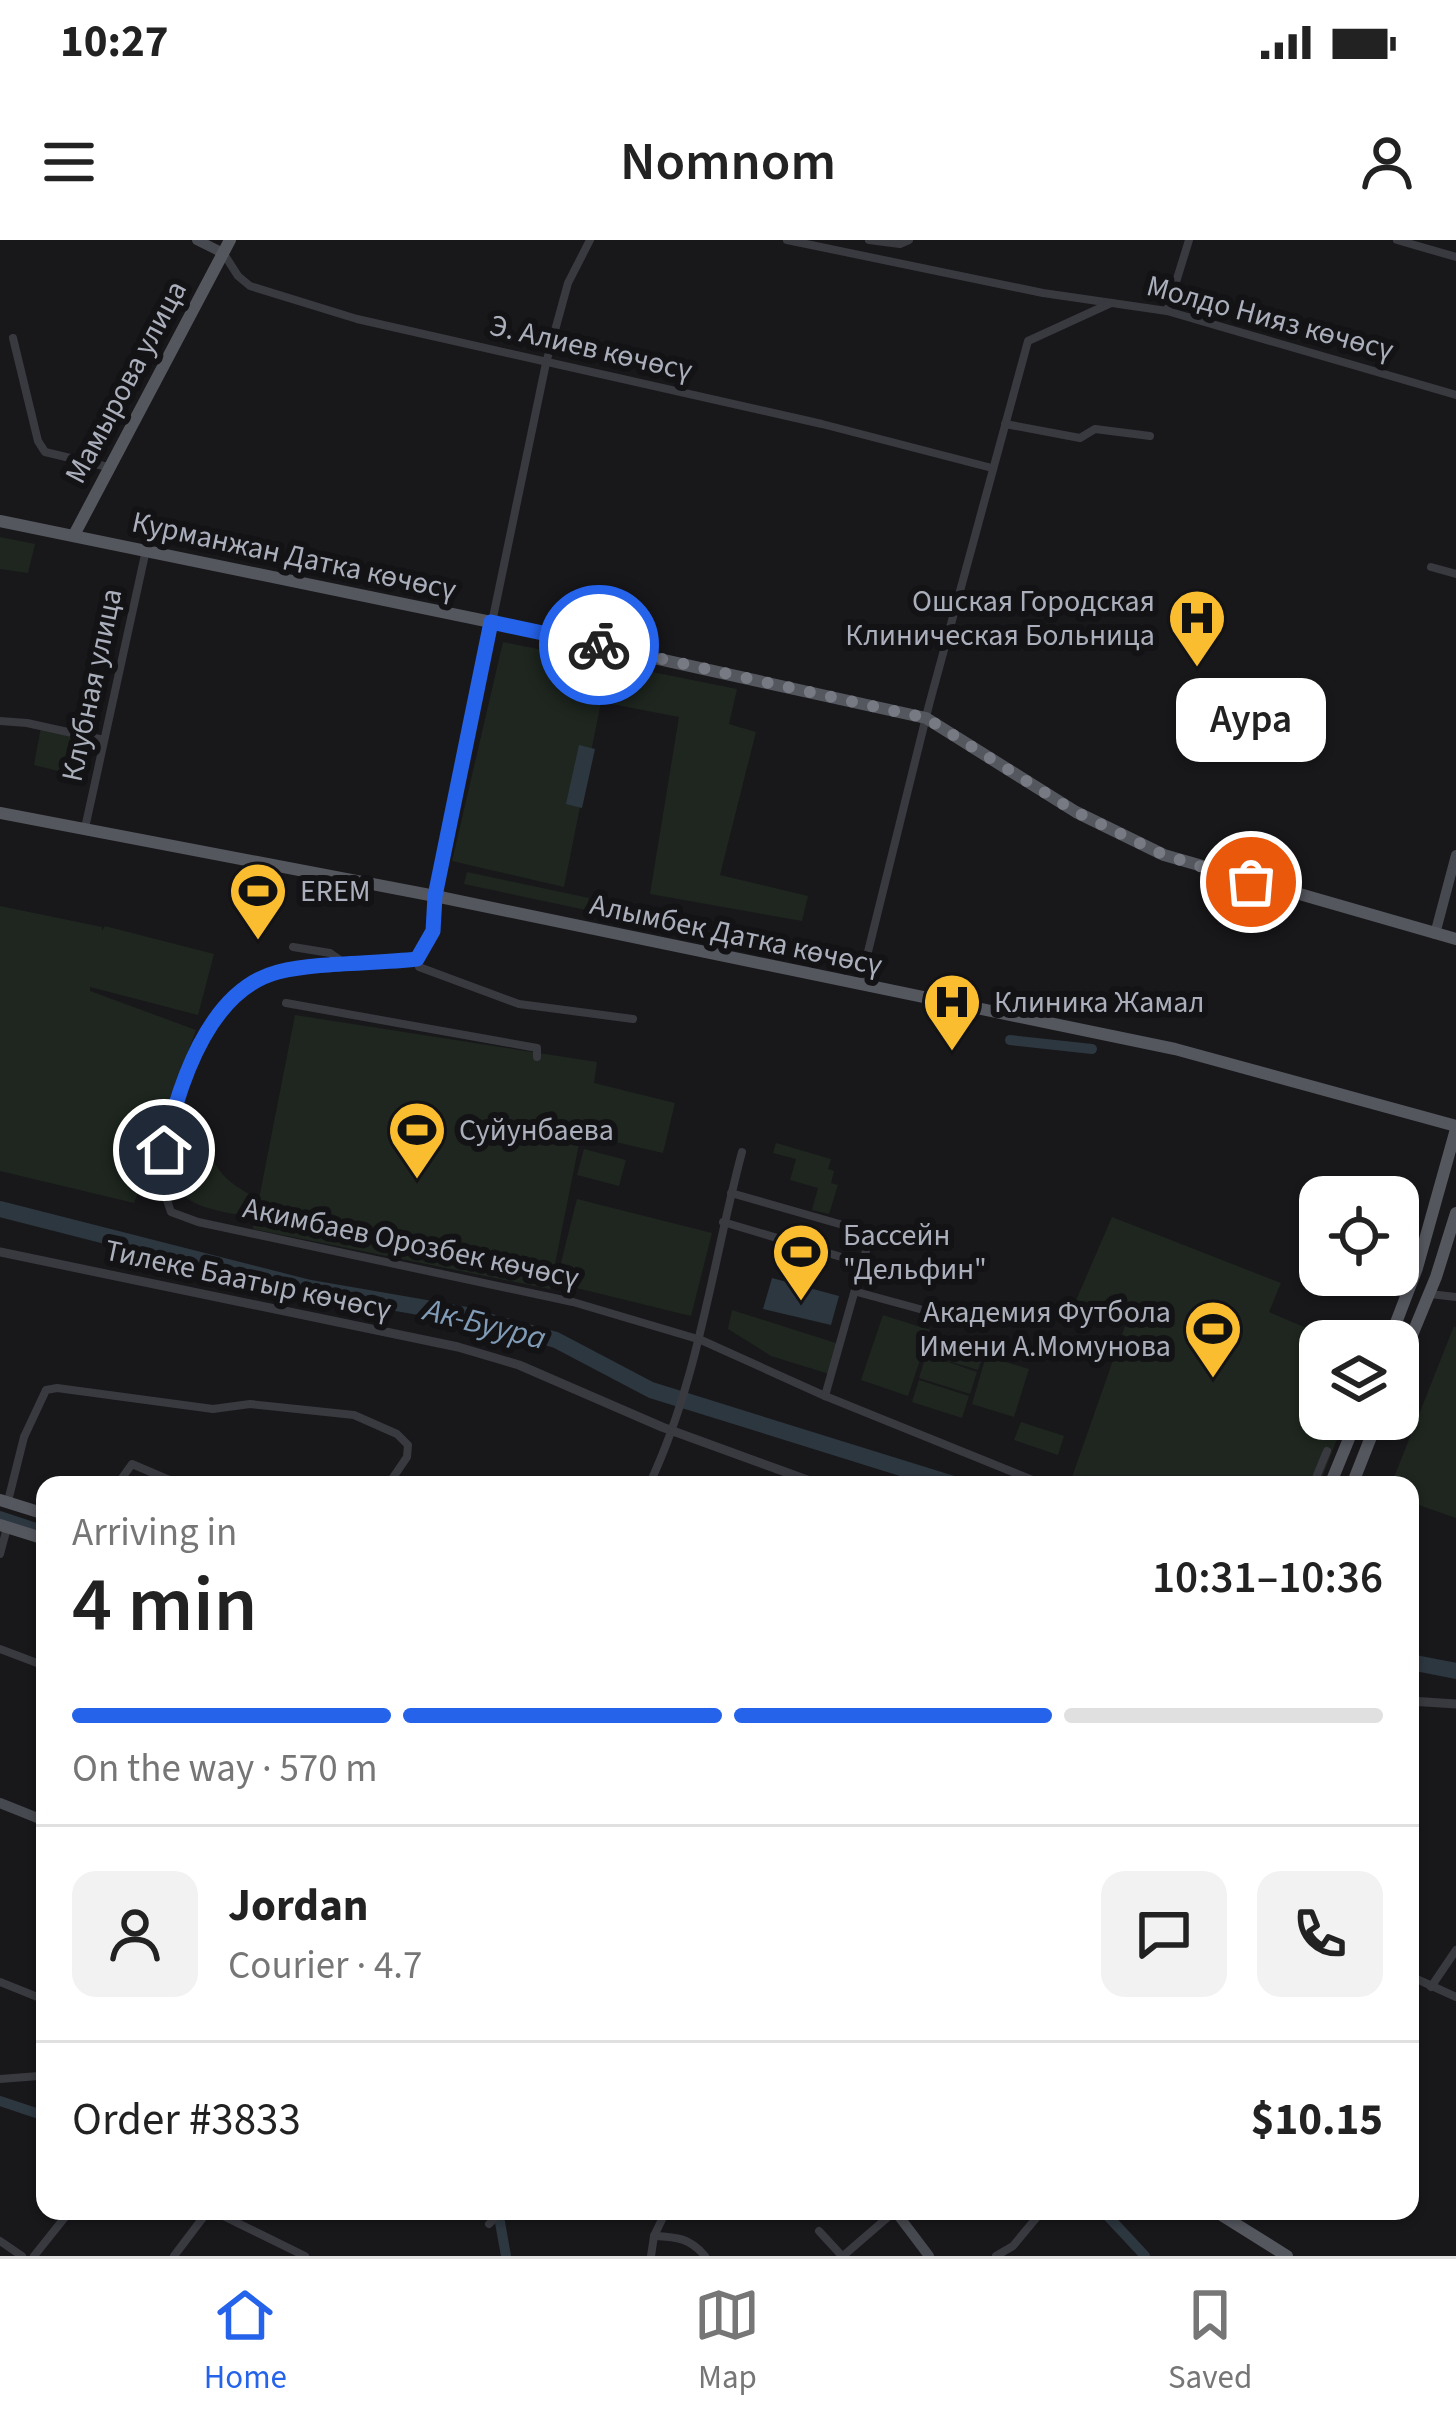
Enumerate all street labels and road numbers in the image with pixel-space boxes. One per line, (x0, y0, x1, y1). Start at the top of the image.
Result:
street label: Молдо Нияз көчөсү (1142, 264, 1398, 372)
street label: Мамырова улица (54, 273, 198, 491)
street label: Э. Алиев көчөсү (486, 304, 696, 392)
street label: Курманжан Датка көчөсү (128, 501, 460, 611)
street label: Клубная улица (51, 585, 133, 785)
street label: Алымбек Датка көчөсү (586, 883, 886, 987)
street label: Акимбаев Орозбек көчөсү (239, 1186, 583, 1300)
street label: Тилеке Баатыр көчөсү (101, 1229, 395, 1331)

